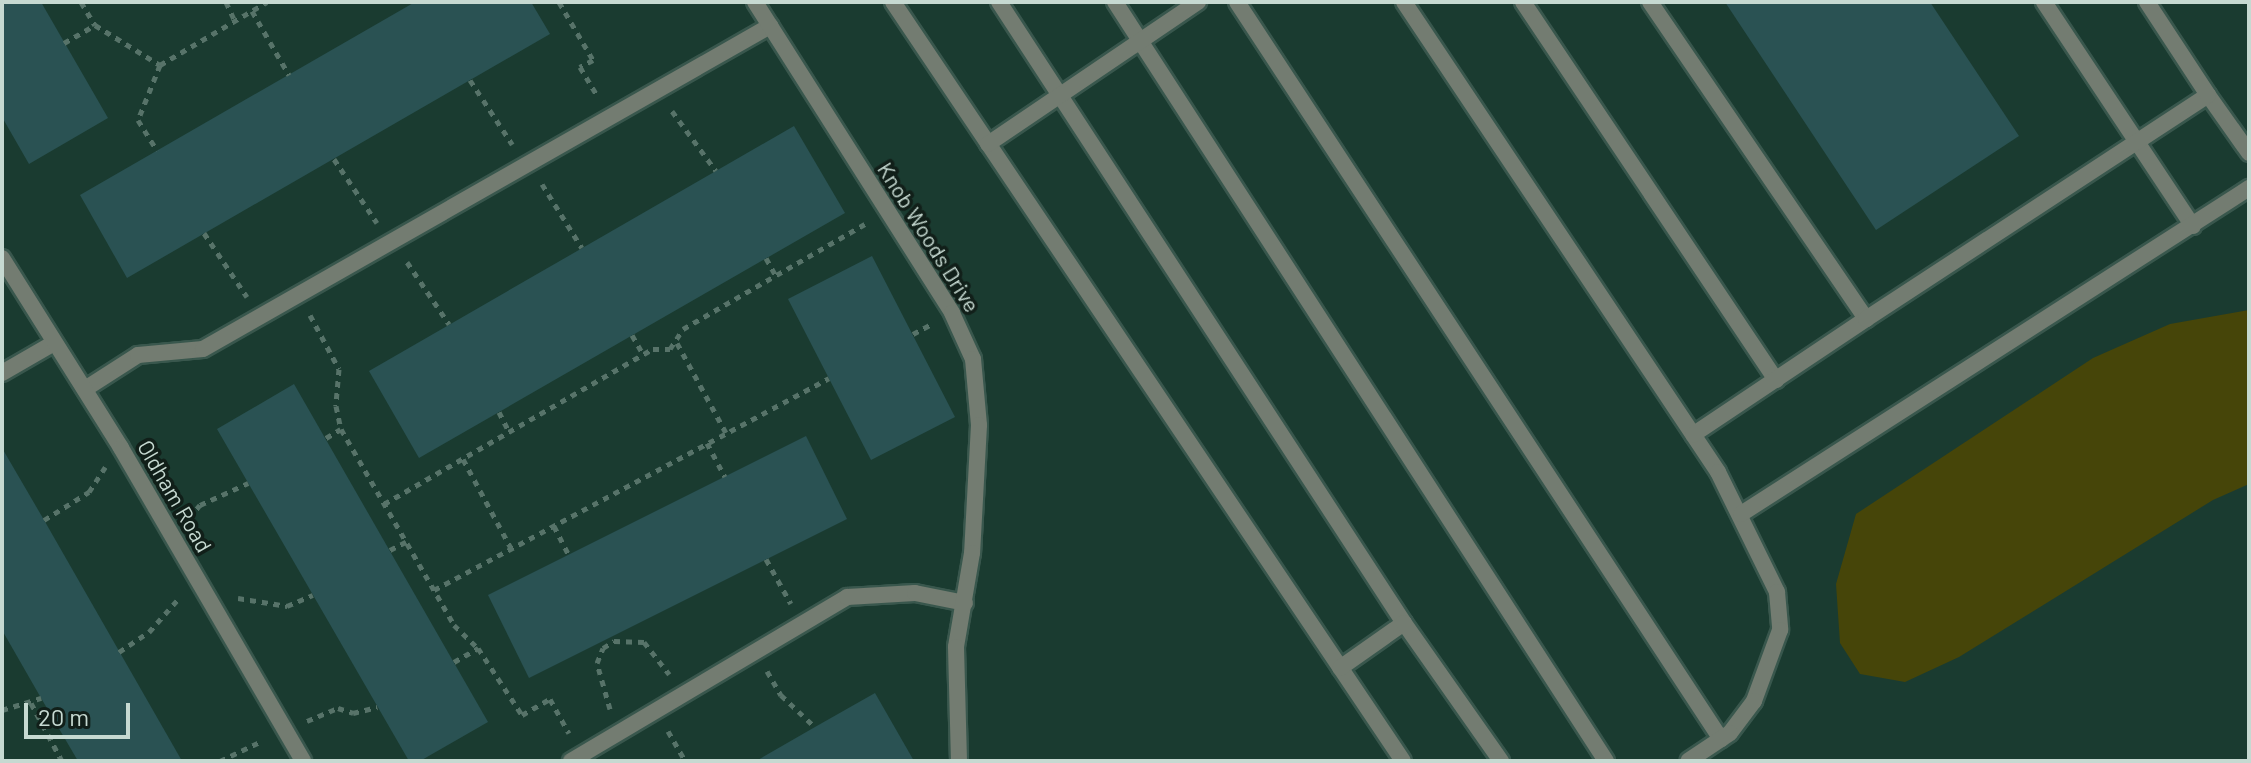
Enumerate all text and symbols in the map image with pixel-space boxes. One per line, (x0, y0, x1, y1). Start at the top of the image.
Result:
street label: Knob Woods Drive (872, 157, 986, 317)
street label: Oldham Road (132, 435, 218, 557)
scale bar (28, 687, 134, 737)
text: 20 m (38, 702, 89, 731)

